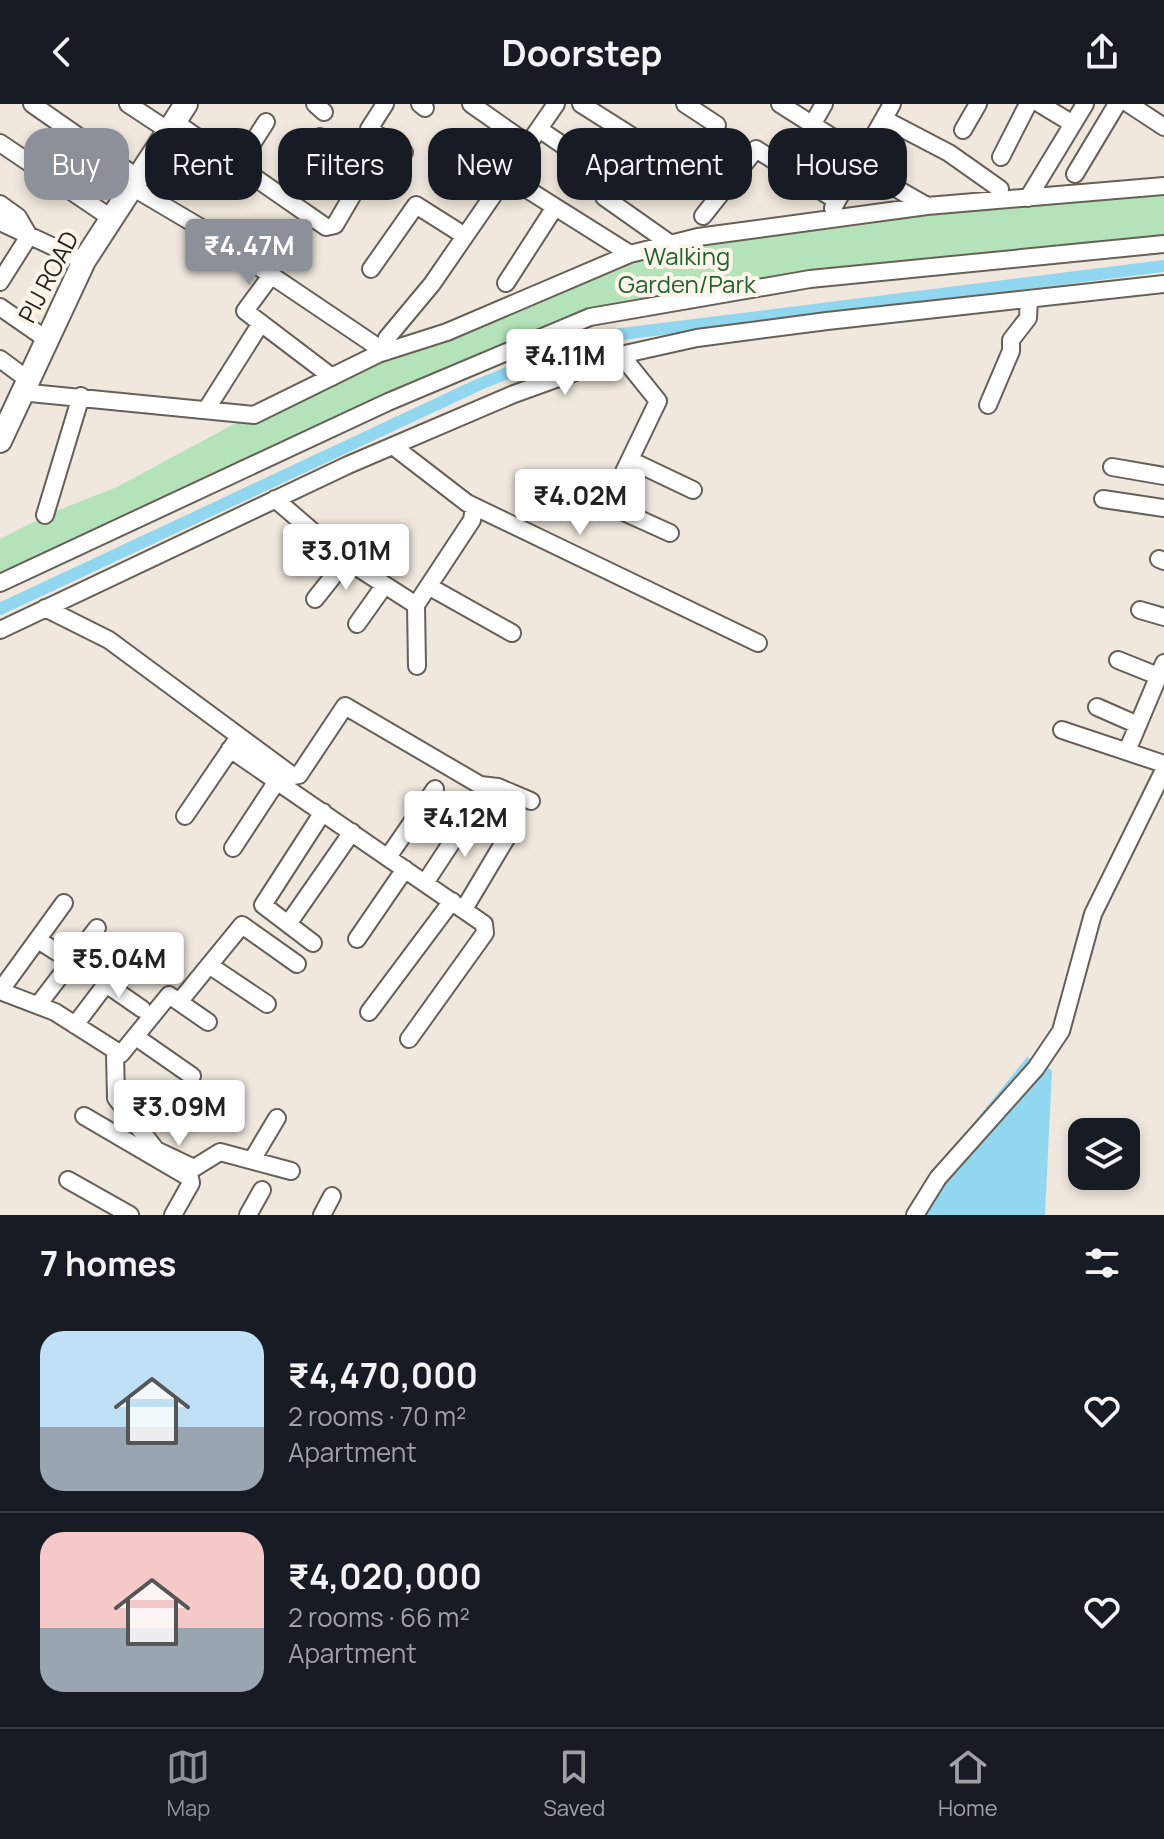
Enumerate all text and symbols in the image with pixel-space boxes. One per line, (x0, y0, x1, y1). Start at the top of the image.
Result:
text: Doorstep (502, 28, 662, 77)
icon: back (40, 30, 84, 74)
icon: share (1080, 30, 1124, 74)
chip: Buy (24, 128, 129, 200)
chip: Rent (145, 128, 262, 200)
chip: Filters (278, 128, 412, 200)
chip: New (428, 128, 541, 200)
chip: Apartment (557, 128, 752, 200)
chip: House (768, 128, 907, 200)
pin: ₹4.47M (184, 219, 314, 287)
street label: PIJ ROAD (10, 225, 86, 328)
text: ₹4.47M (203, 227, 295, 263)
park label: Walking Garden/Park (618, 239, 757, 300)
pin: ₹4.11M (500, 329, 630, 397)
text: ₹4.11M (524, 337, 606, 373)
pin: ₹4.02M (515, 469, 645, 537)
text: ₹4.02M (533, 477, 627, 513)
pin: ₹3.01M (281, 524, 411, 592)
text: ₹3.01M (301, 532, 391, 568)
pin: ₹4.12M (400, 791, 530, 859)
text: ₹4.12M (422, 799, 508, 835)
pin: ₹5.04M (54, 932, 184, 1000)
text: ₹5.04M (72, 940, 166, 976)
pin: ₹3.09M (114, 1080, 244, 1148)
text: ₹3.09M (132, 1088, 226, 1124)
map controls (1068, 1118, 1140, 1190)
button: layers (1068, 1118, 1140, 1190)
text: 7 homes (40, 1240, 176, 1286)
icon: filters (1080, 1241, 1124, 1285)
text: ₹4,470,000 (288, 1352, 478, 1398)
icon: home (104, 1363, 200, 1459)
icon: heart (1080, 1389, 1124, 1433)
text: 2 rooms · 70 m² (288, 1398, 466, 1434)
text: Apartment (288, 1434, 417, 1470)
text: ₹4,020,000 (288, 1553, 482, 1599)
icon: home (104, 1564, 200, 1660)
icon: heart (1080, 1590, 1124, 1634)
text: 2 rooms · 66 m² (288, 1599, 470, 1635)
text: Apartment (288, 1635, 417, 1671)
tab: Map (166, 1745, 210, 1823)
tab: Saved (543, 1745, 605, 1823)
tab: Home (938, 1745, 998, 1823)

